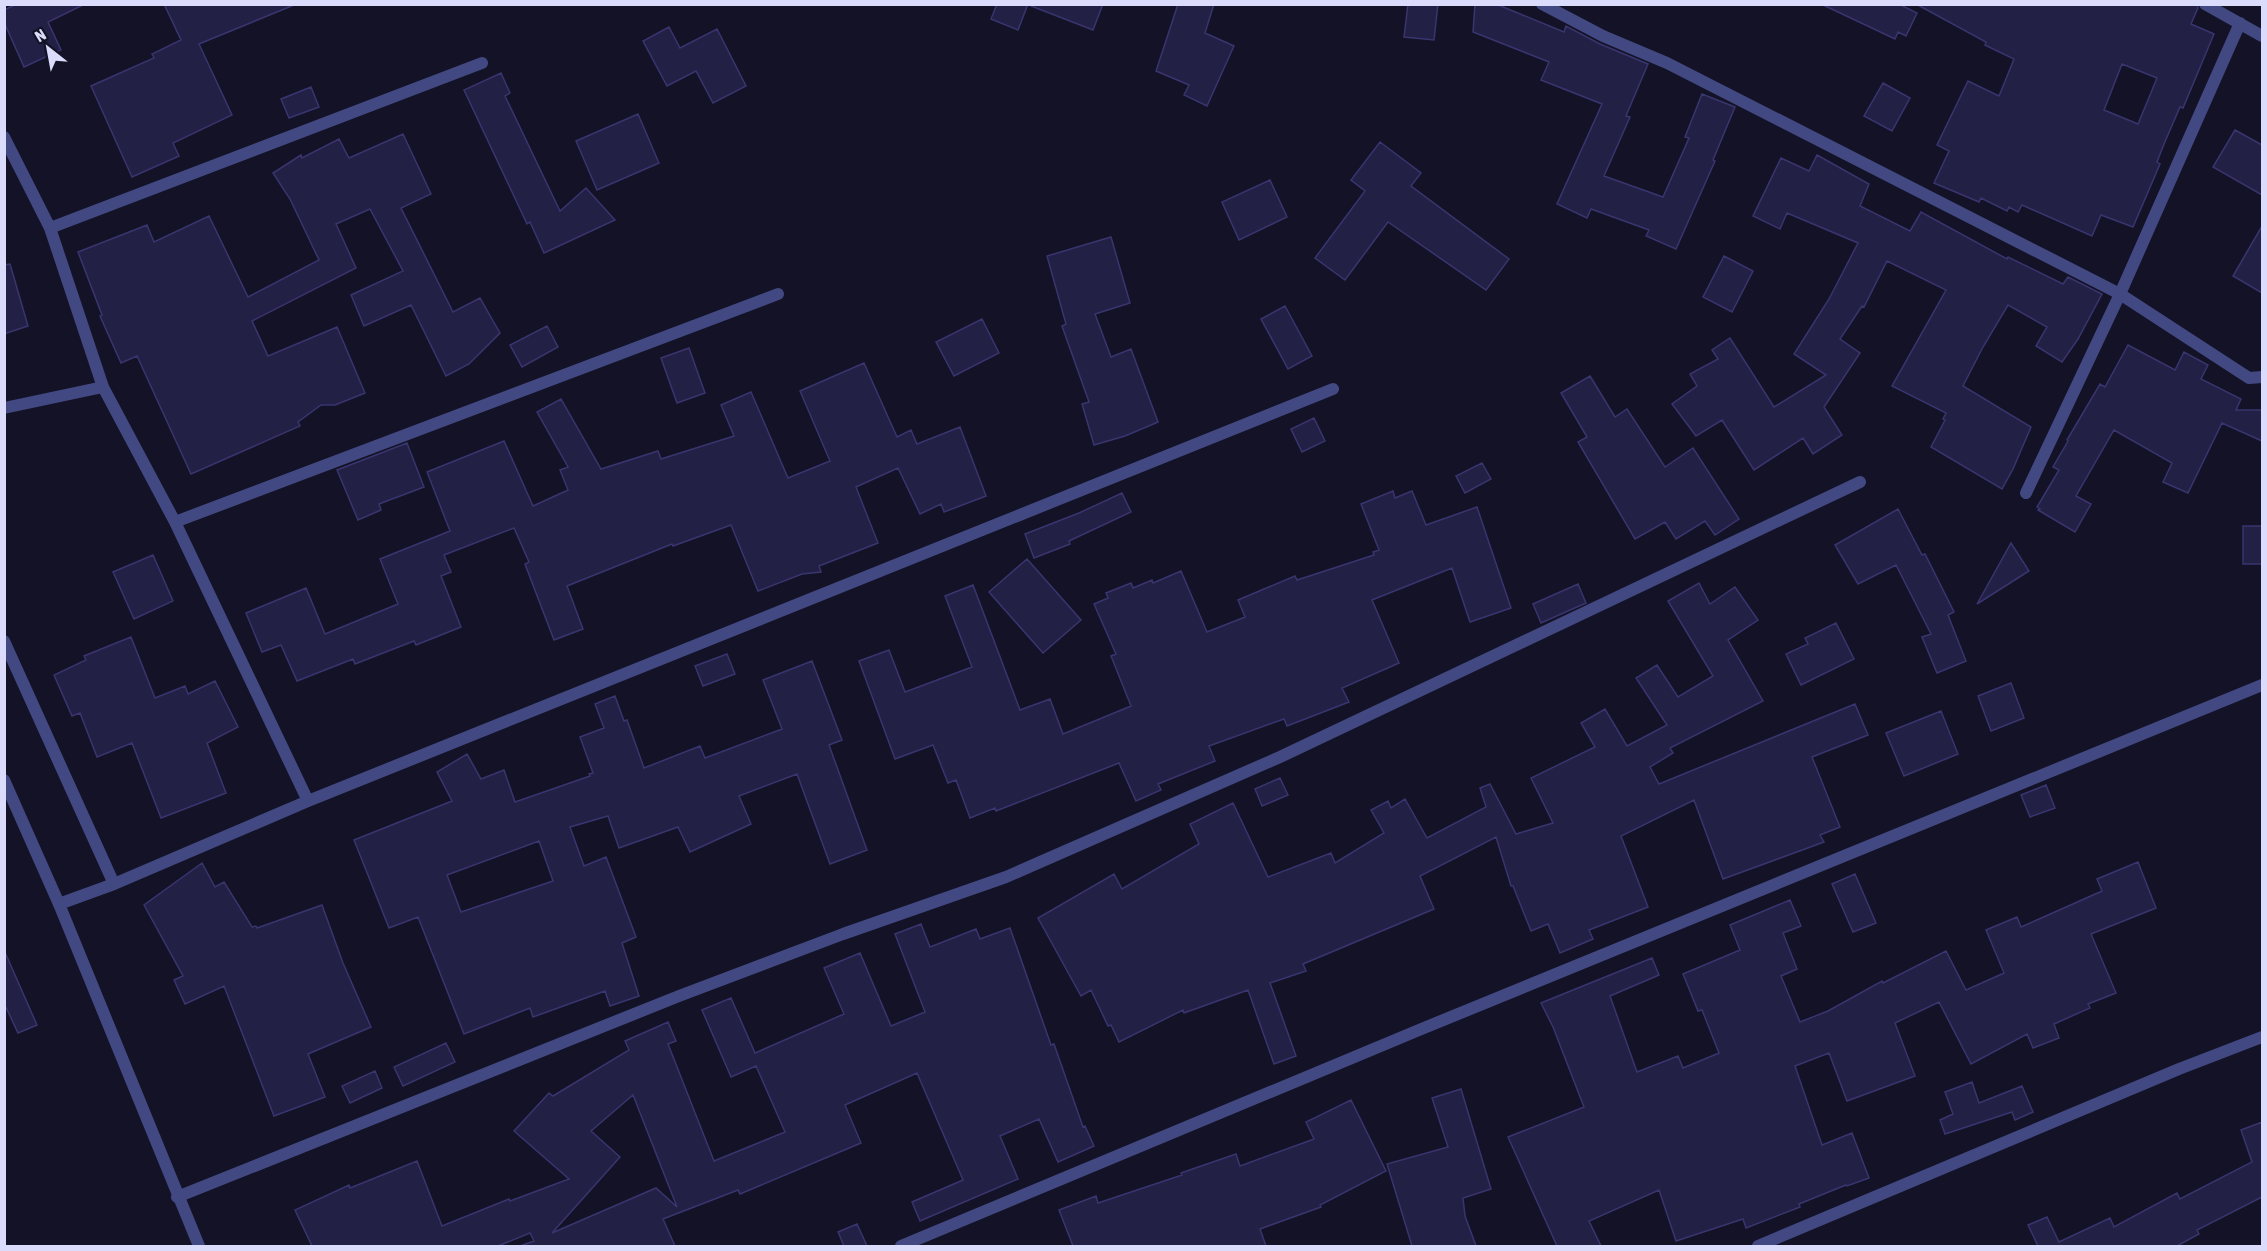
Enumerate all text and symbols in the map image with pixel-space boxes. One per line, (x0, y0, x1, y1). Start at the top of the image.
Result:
north arrow (18, 18, 78, 78)
text: N (32, 25, 49, 45)

